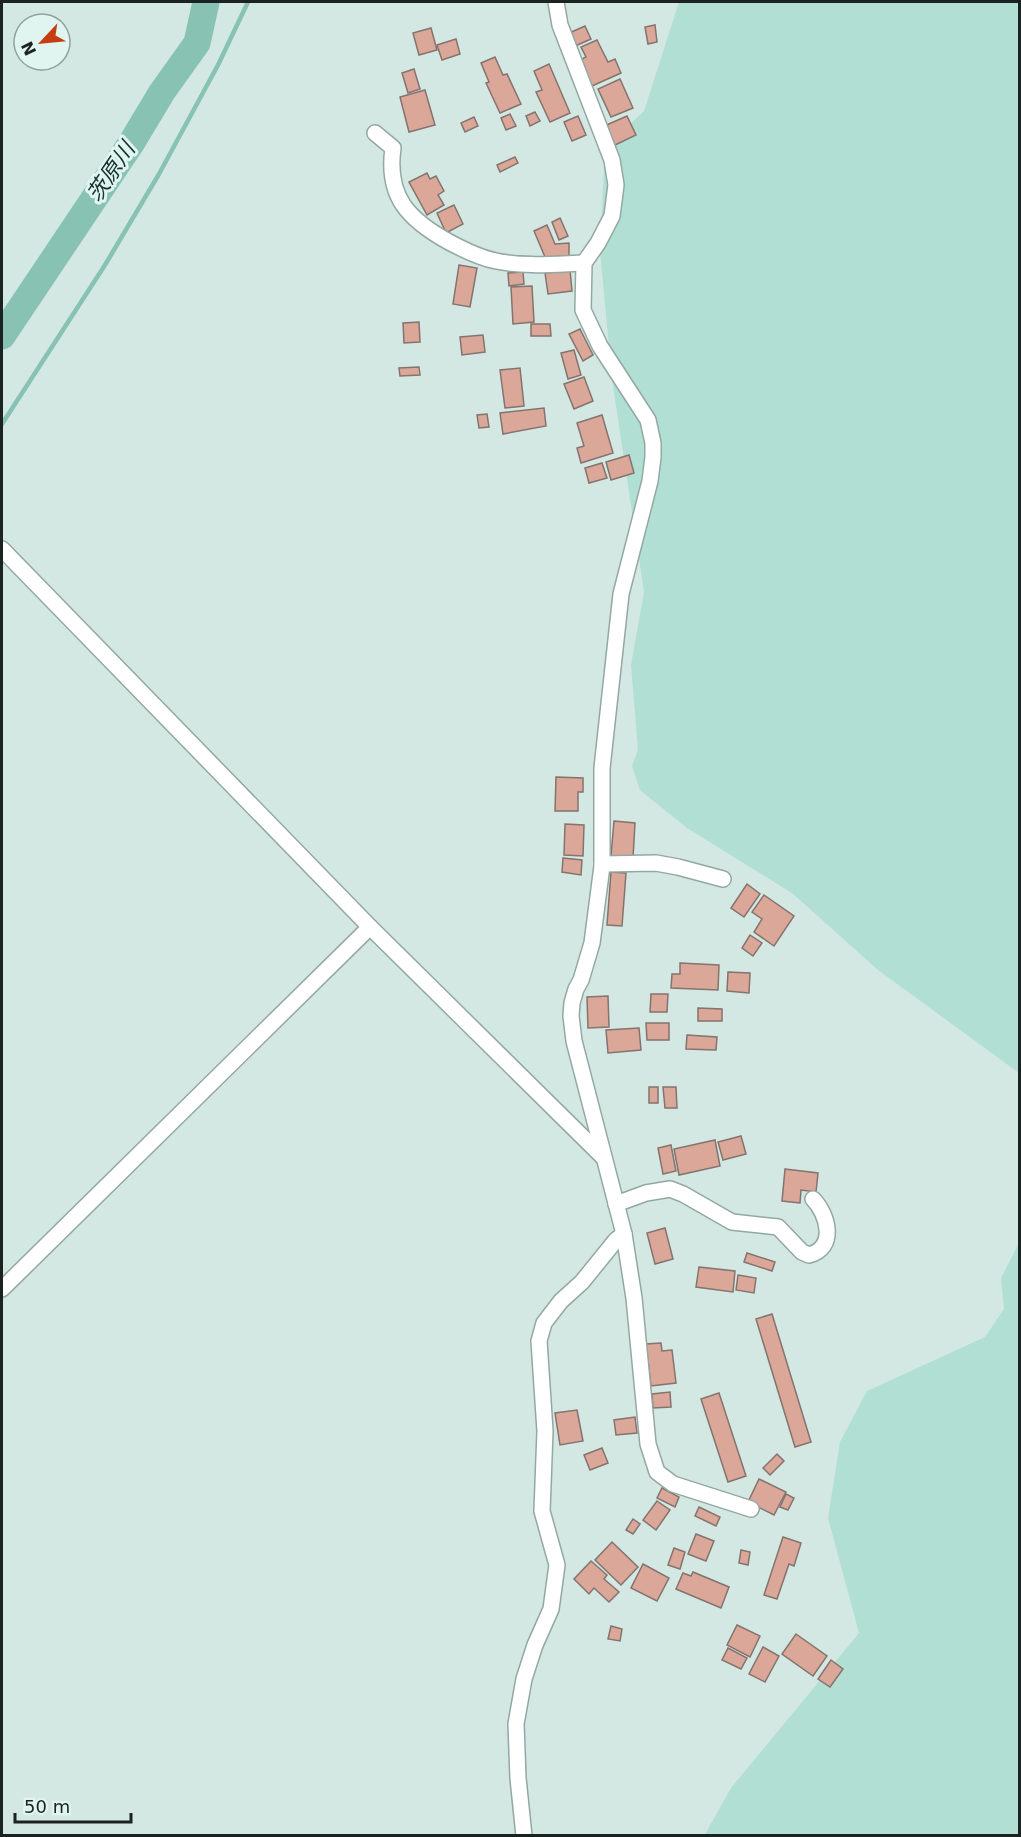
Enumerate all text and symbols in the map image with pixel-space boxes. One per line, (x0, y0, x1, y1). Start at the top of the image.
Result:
north arrow (12, 12, 72, 72)
text: N (17, 38, 40, 59)
water label: 茨原川 (82, 136, 141, 206)
scale bar (15, 1786, 130, 1824)
text: 50 m (24, 1796, 70, 1817)

